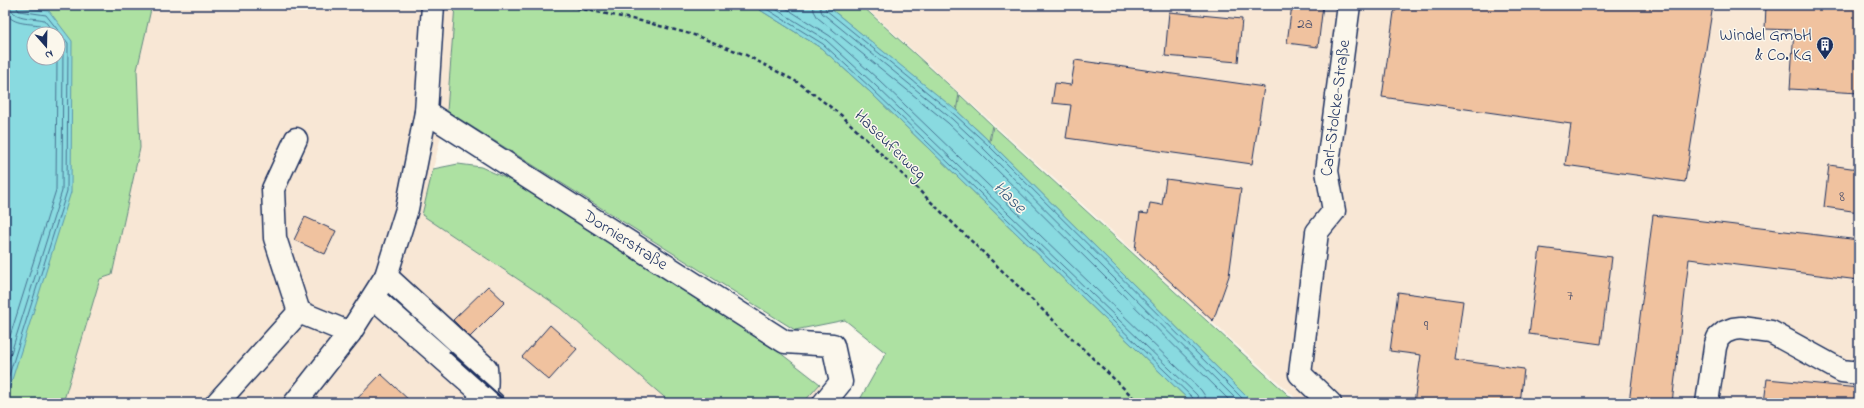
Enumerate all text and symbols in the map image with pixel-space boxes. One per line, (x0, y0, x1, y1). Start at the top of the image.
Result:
house number: 2a (1297, 13, 1313, 35)
place label: Windel GmbH & Co. KG (1720, 23, 1812, 68)
north arrow (26, 26, 66, 66)
building icon: Windel GmbH & Co. KG (1815, 35, 1835, 60)
street label: Carl-Stolcke-Straße (1314, 38, 1357, 178)
text: N (43, 46, 55, 63)
street label: Haseuferweg (847, 104, 932, 187)
water label: Hase (987, 176, 1032, 221)
house number: 8 (1839, 186, 1845, 208)
street label: Dornierstraße (577, 203, 673, 277)
house number: 7 (1567, 285, 1573, 307)
house number: 9 (1424, 315, 1429, 337)

